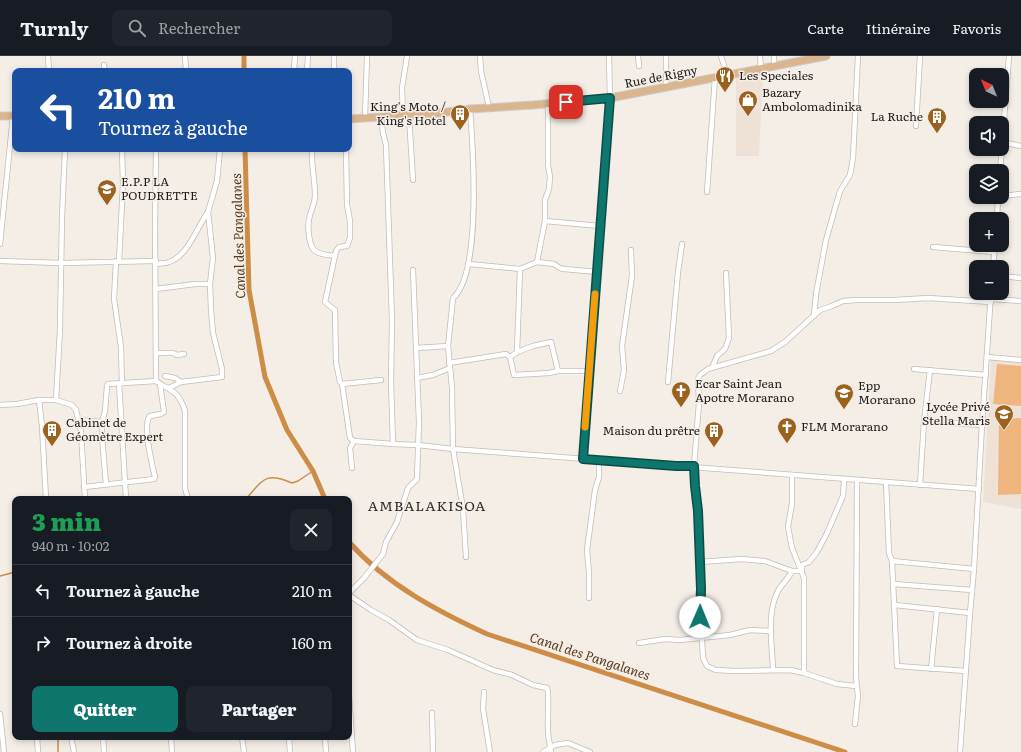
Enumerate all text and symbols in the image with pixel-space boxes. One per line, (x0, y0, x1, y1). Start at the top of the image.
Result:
search box (112, 10, 392, 46)
text: Turnly (20, 14, 88, 42)
text: Rechercher (158, 16, 240, 39)
icon: search (126, 17, 148, 39)
text: Carte (807, 18, 844, 38)
text: Itinéraire (866, 18, 930, 38)
text: Favoris (952, 18, 1001, 38)
street label: Rue de Rigny (623, 60, 699, 92)
restaurant icon: Les Speciales (714, 65, 736, 93)
place label: Les Speciales (739, 66, 814, 84)
north arrow (969, 68, 1009, 108)
map controls (969, 68, 1009, 300)
text: 210 m (98, 76, 175, 118)
place label: Bazary Ambolomadinika (762, 83, 862, 115)
icon: left (32, 84, 84, 136)
pin (549, 85, 583, 119)
shop icon: Bazary Ambolomadinika (737, 89, 759, 117)
icon: arrive (555, 91, 577, 113)
place label: King's Moto / King's Hotel (370, 97, 446, 129)
building icon: King's Moto / King's Hotel (449, 103, 471, 131)
building icon: La Ruche (926, 106, 948, 134)
place label: La Ruche (871, 107, 923, 125)
text: Tournez à gauche (98, 114, 248, 141)
button: sound (969, 116, 1009, 156)
button: layers (969, 164, 1009, 204)
place label: E.P.P LA POUDRETTE (121, 172, 198, 204)
water label: Canal des Pangalanes (226, 173, 249, 299)
school or university icon: E.P.P LA POUDRETTE (96, 178, 118, 206)
button: + (969, 212, 1009, 252)
button: − (969, 260, 1009, 300)
place label: Ecar Saint Jean Apotre Morarano (695, 374, 794, 406)
place label: Epp Morarano (858, 376, 916, 408)
church icon: Ecar Saint Jean Apotre Morarano (670, 380, 692, 408)
school or university icon: Epp Morarano (833, 382, 855, 410)
place label: Lycée Privé Stella Maris (922, 397, 991, 429)
school or university icon: Lycée Privé Stella Maris (993, 403, 1015, 431)
place label: Cabinet de Géomètre Expert (66, 413, 163, 445)
church icon: FLM Morarano (776, 416, 798, 444)
place label: FLM Morarano (801, 417, 888, 435)
building icon: Cabinet de Géomètre Expert (41, 419, 63, 447)
building icon: Maison du prêtre (703, 420, 725, 448)
place label: Maison du prêtre (603, 421, 700, 439)
district label: AMBALAKISOA (368, 495, 486, 515)
text: 3 min (32, 503, 101, 538)
button: close (290, 509, 332, 551)
text: 940 m · 10:02 (32, 536, 109, 555)
text: Tournez à gauche (66, 579, 199, 602)
text: 210 m (292, 579, 332, 602)
icon: left (32, 580, 54, 602)
position arrow (679, 596, 721, 638)
water label: Canal des Pangalanes (527, 627, 653, 684)
text: Tournez à droite (66, 631, 192, 654)
text: 160 m (292, 631, 332, 654)
icon: right (32, 632, 54, 654)
button: Quitter (32, 686, 178, 732)
button: Partager (186, 686, 332, 732)

